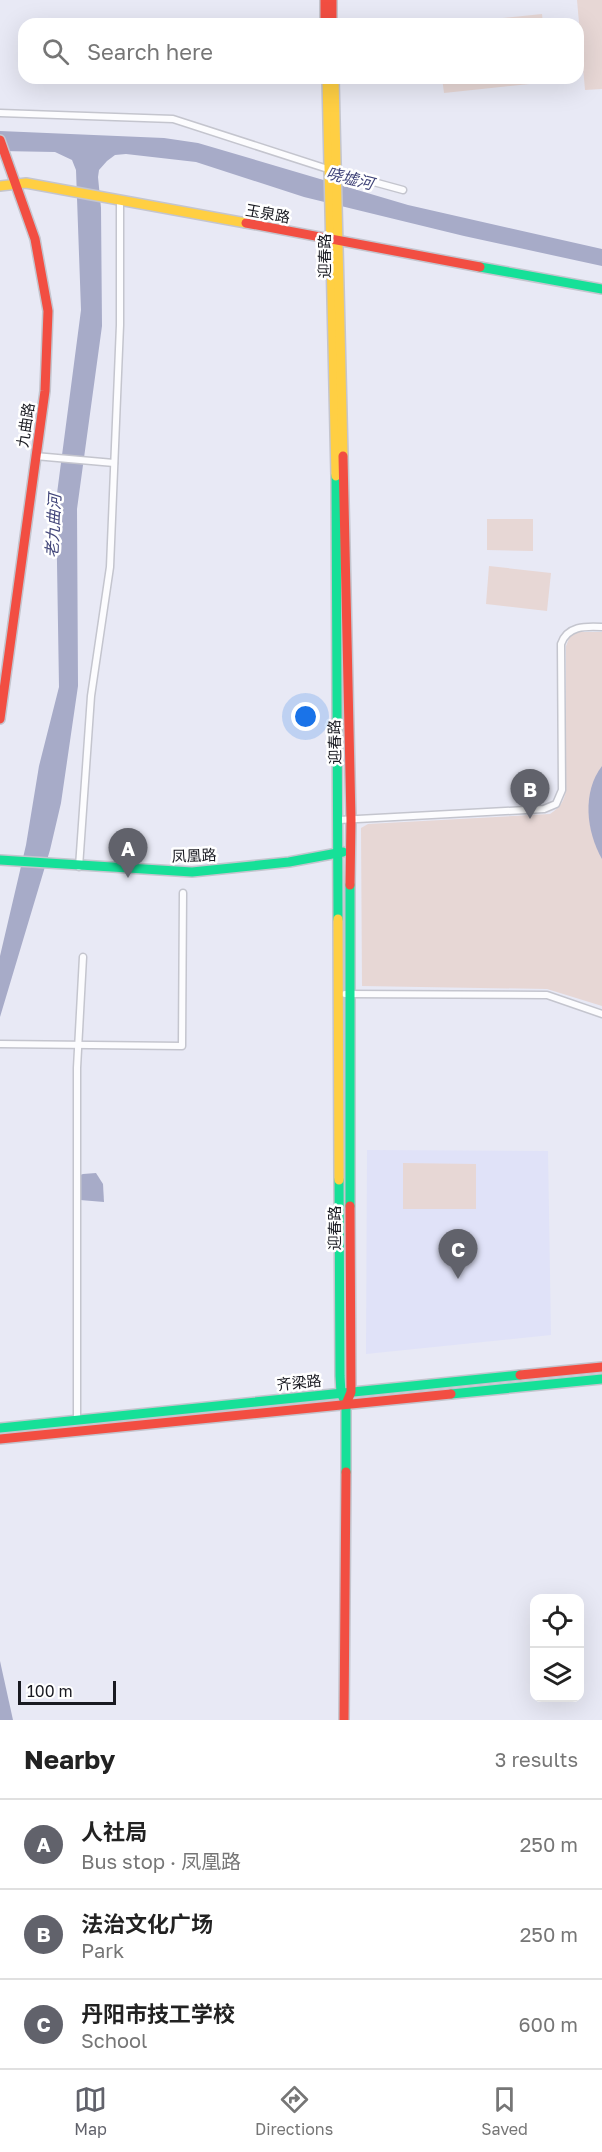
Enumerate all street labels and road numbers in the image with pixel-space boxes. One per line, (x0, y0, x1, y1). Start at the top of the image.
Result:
street label: 玉泉路 (244, 200, 292, 226)
street label: 迎春路 (315, 233, 333, 279)
street label: 九曲路 (13, 401, 37, 449)
street label: 迎春路 (325, 719, 343, 765)
street label: 凤凰路 (171, 845, 217, 865)
street label: 迎春路 (325, 1205, 343, 1251)
street label: 齐梁路 (276, 1371, 322, 1393)

